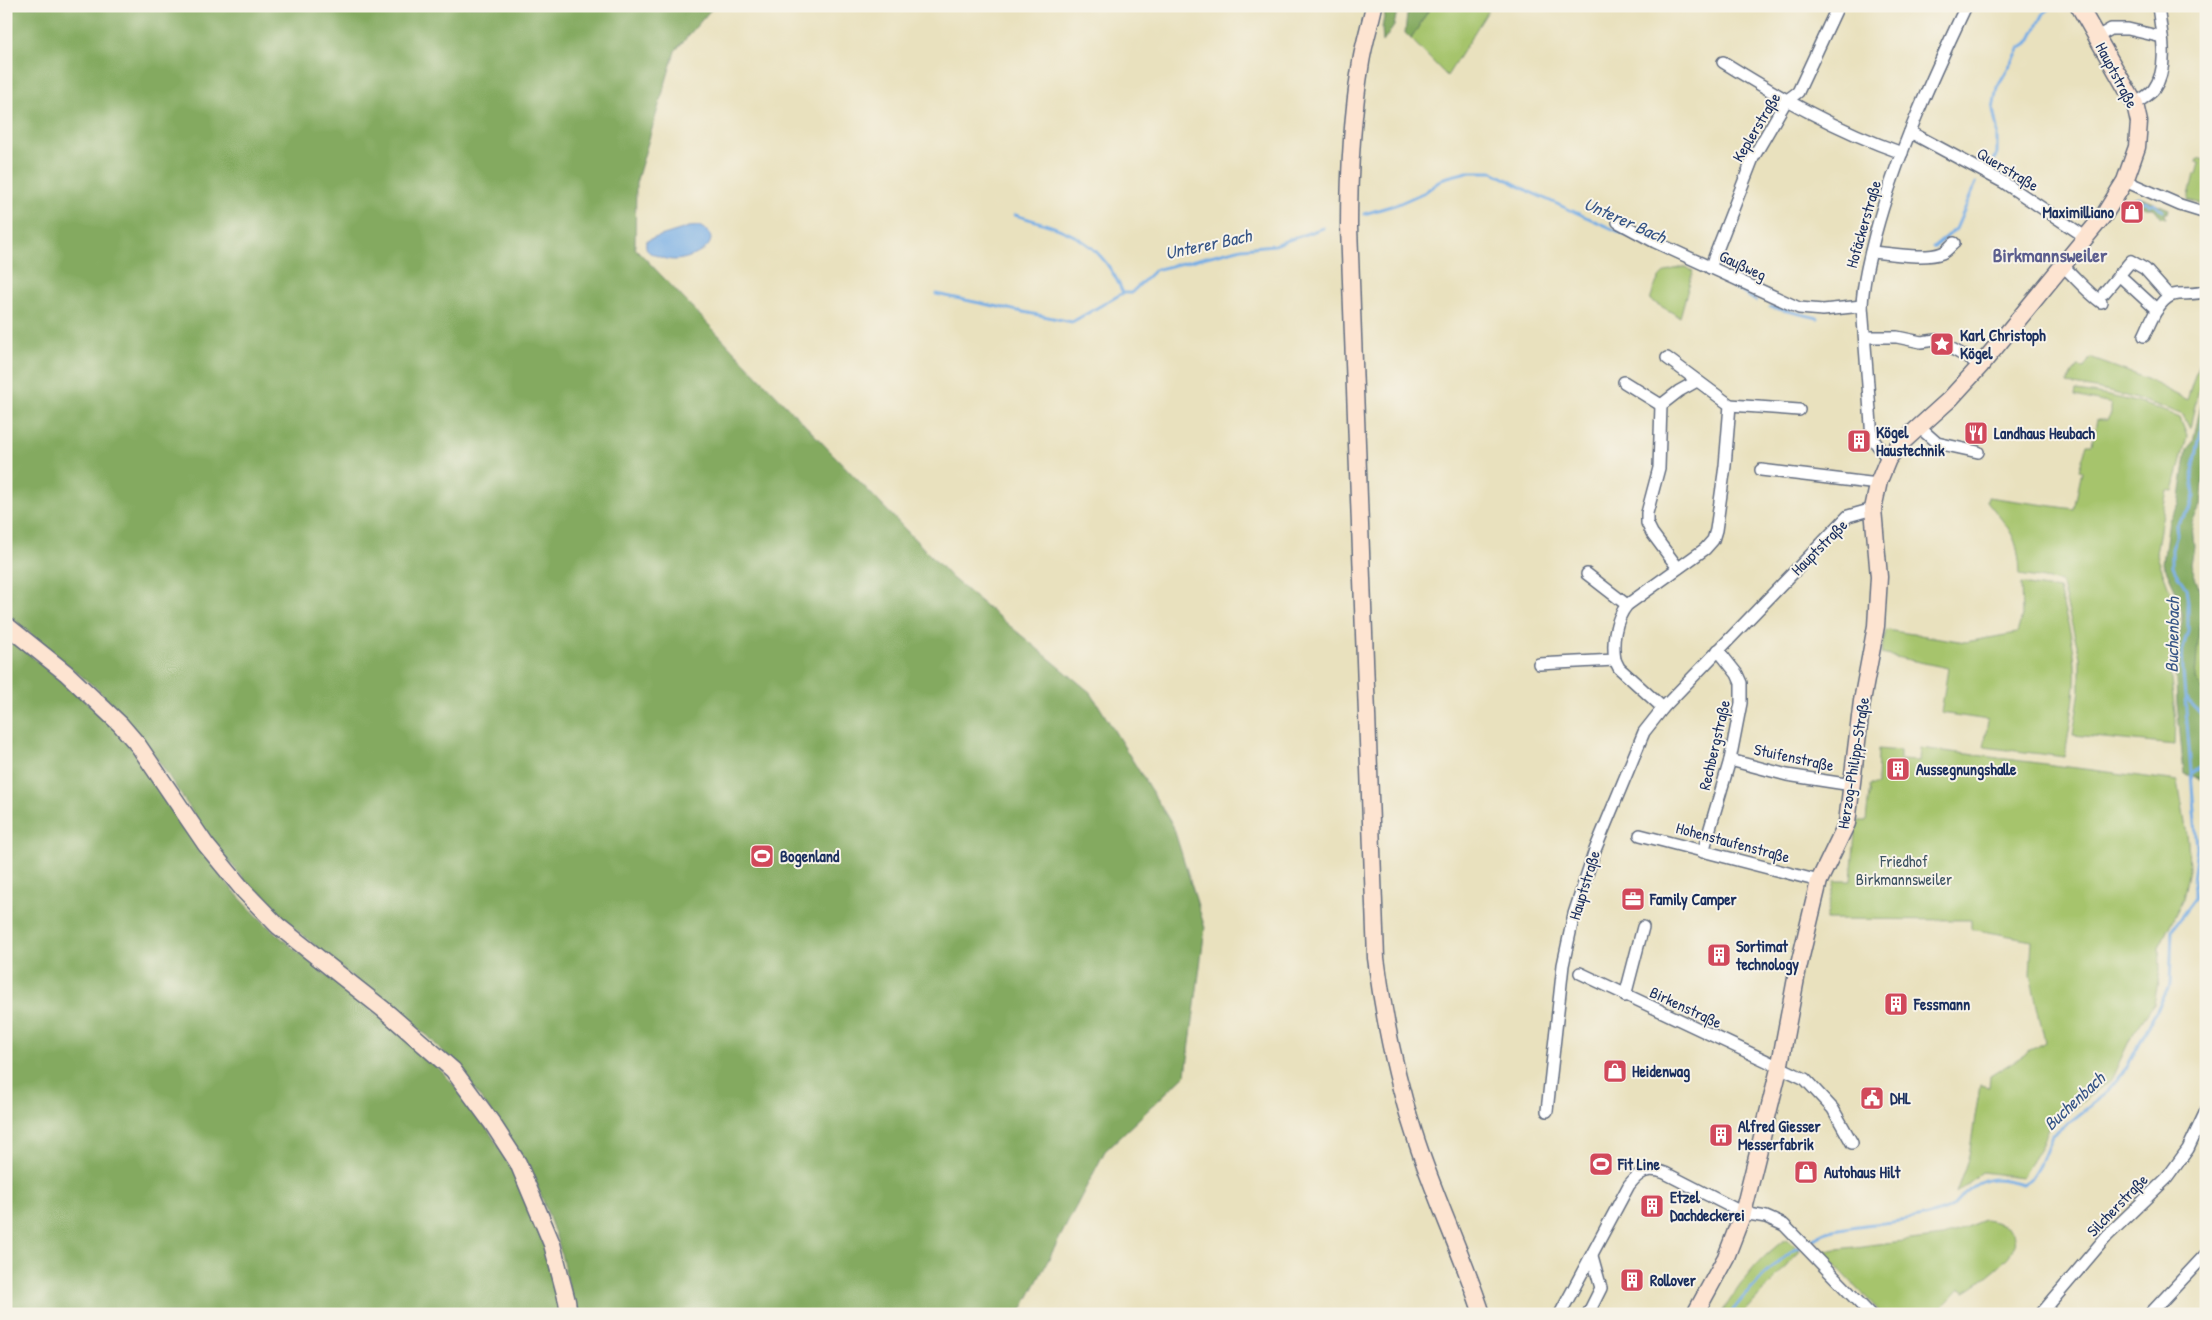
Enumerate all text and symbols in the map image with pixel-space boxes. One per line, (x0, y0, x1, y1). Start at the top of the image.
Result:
street label: Hauptstraße (2091, 38, 2144, 112)
street label: Keplerstraße (1727, 88, 1786, 166)
street label: Querstraße (1973, 142, 2043, 196)
street label: Hofäckerstraße (1840, 177, 1886, 270)
water label: Unterer Bach (1580, 191, 1671, 250)
shop icon: Maximilliano (2119, 199, 2145, 225)
place label: Maximilliano (2043, 201, 2115, 223)
water label: Unterer Bach (1163, 222, 1255, 265)
district label: Birkmannsweiler (1993, 242, 2108, 268)
street label: Gaußweg (1716, 245, 1770, 285)
place label: Karl Christoph Kögel (1960, 324, 2046, 365)
place icon: Karl Christoph Kögel (1929, 331, 1955, 357)
restaurant icon: Landhaus Heubach (1963, 420, 1989, 446)
place label: Kögel Haustechnik (1876, 421, 1945, 461)
place label: Landhaus Heubach (1994, 422, 2095, 444)
building icon: Kögel Haustechnik (1846, 428, 1872, 454)
street label: Hauptstraße (1786, 514, 1852, 580)
water label: Buchenbach (2159, 596, 2185, 673)
street label: Herzog-Philipp-Straße (1832, 695, 1874, 830)
street label: Rechbergstraße (1693, 697, 1735, 792)
street label: Stuifenstraße (1752, 738, 1837, 776)
building icon: Aussegnungshalle (1885, 756, 1911, 782)
place label: Aussegnungshalle (1916, 758, 2017, 781)
street label: Hohenstaufenstraße (1674, 816, 1793, 868)
sports icon: Bogenland (749, 843, 775, 869)
place label: Bogenland (780, 845, 840, 868)
street label: Hauptstraße (1563, 847, 1605, 922)
park label: Friedhof Birkmannsweiler (1856, 850, 1952, 890)
office icon: Family Camper (1620, 886, 1646, 912)
place label: Family Camper (1649, 888, 1738, 911)
place label: Sortimat technology (1735, 935, 1799, 976)
building icon: Sortimat technology (1706, 942, 1732, 968)
street label: Birkenstraße (1646, 981, 1726, 1034)
building icon: Fessmann (1883, 991, 1909, 1017)
place label: Fessmann (1913, 993, 1970, 1015)
shop icon: Heidenwag (1602, 1058, 1628, 1084)
place label: Heidenwag (1632, 1060, 1690, 1083)
water label: Buchenbach (2038, 1065, 2111, 1136)
public building icon: DHL (1859, 1085, 1885, 1111)
place label: DHL (1890, 1087, 1911, 1109)
place label: Alfred Giesser Messerfabrik (1738, 1115, 1822, 1155)
building icon: Alfred Giesser Messerfabrik (1708, 1122, 1734, 1148)
sports icon: Fit Line (1588, 1151, 1614, 1177)
place label: Fit Line (1617, 1153, 1661, 1175)
shop icon: Autohaus Hilt (1793, 1159, 1819, 1185)
place label: Autohaus Hilt (1824, 1161, 1901, 1183)
street label: Silcherstraße (2081, 1168, 2153, 1241)
place label: Etzel Dachdeckerei (1670, 1186, 1745, 1226)
building icon: Etzel Dachdeckerei (1639, 1193, 1665, 1219)
building icon: Rollover (1619, 1267, 1645, 1293)
place label: Rollover (1650, 1269, 1697, 1291)

